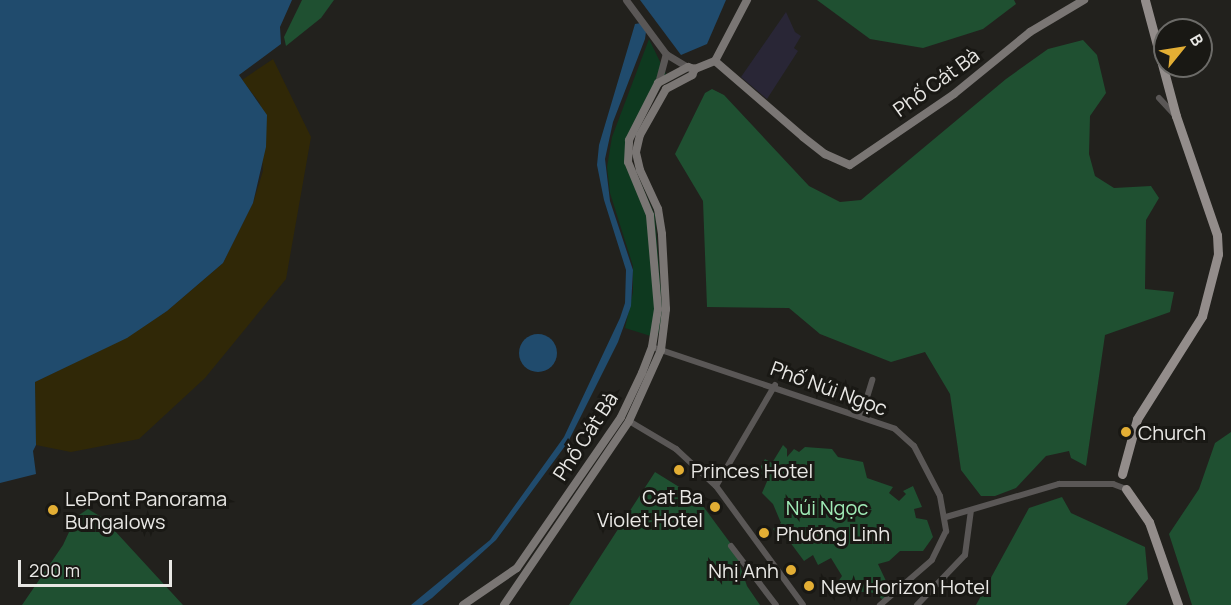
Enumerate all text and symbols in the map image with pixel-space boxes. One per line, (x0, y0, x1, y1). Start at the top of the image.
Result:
north arrow (1153, 18, 1213, 78)
text: B (1185, 30, 1209, 50)
street label: Phố Cát Bà (888, 43, 984, 121)
street label: Phố Núi Ngọc (767, 356, 891, 420)
street label: Phố Cát Bà (548, 387, 622, 485)
place label: Church (1138, 420, 1206, 444)
marker: Church (1119, 425, 1133, 439)
place label: Princes Hotel (691, 458, 813, 482)
marker: Princes Hotel (672, 463, 686, 477)
place label: Cat Ba Violet Hotel (597, 484, 703, 531)
place label: LePont Panorama Bungalows (65, 486, 227, 533)
park label: Núi Ngọc (786, 495, 868, 519)
marker: Cat Ba Violet Hotel (708, 500, 722, 514)
marker: LePont Panorama Bungalows (46, 503, 60, 517)
place label: Phương Linh (776, 521, 890, 545)
marker: Phương Linh (757, 526, 771, 540)
scale bar (21, 548, 176, 586)
text: 200 m (29, 558, 80, 582)
place label: Nhị Anh (708, 558, 779, 582)
marker: Nhị Anh (784, 563, 798, 577)
place label: New Horizon Hotel (821, 574, 990, 598)
marker: New Horizon Hotel (802, 579, 816, 593)

